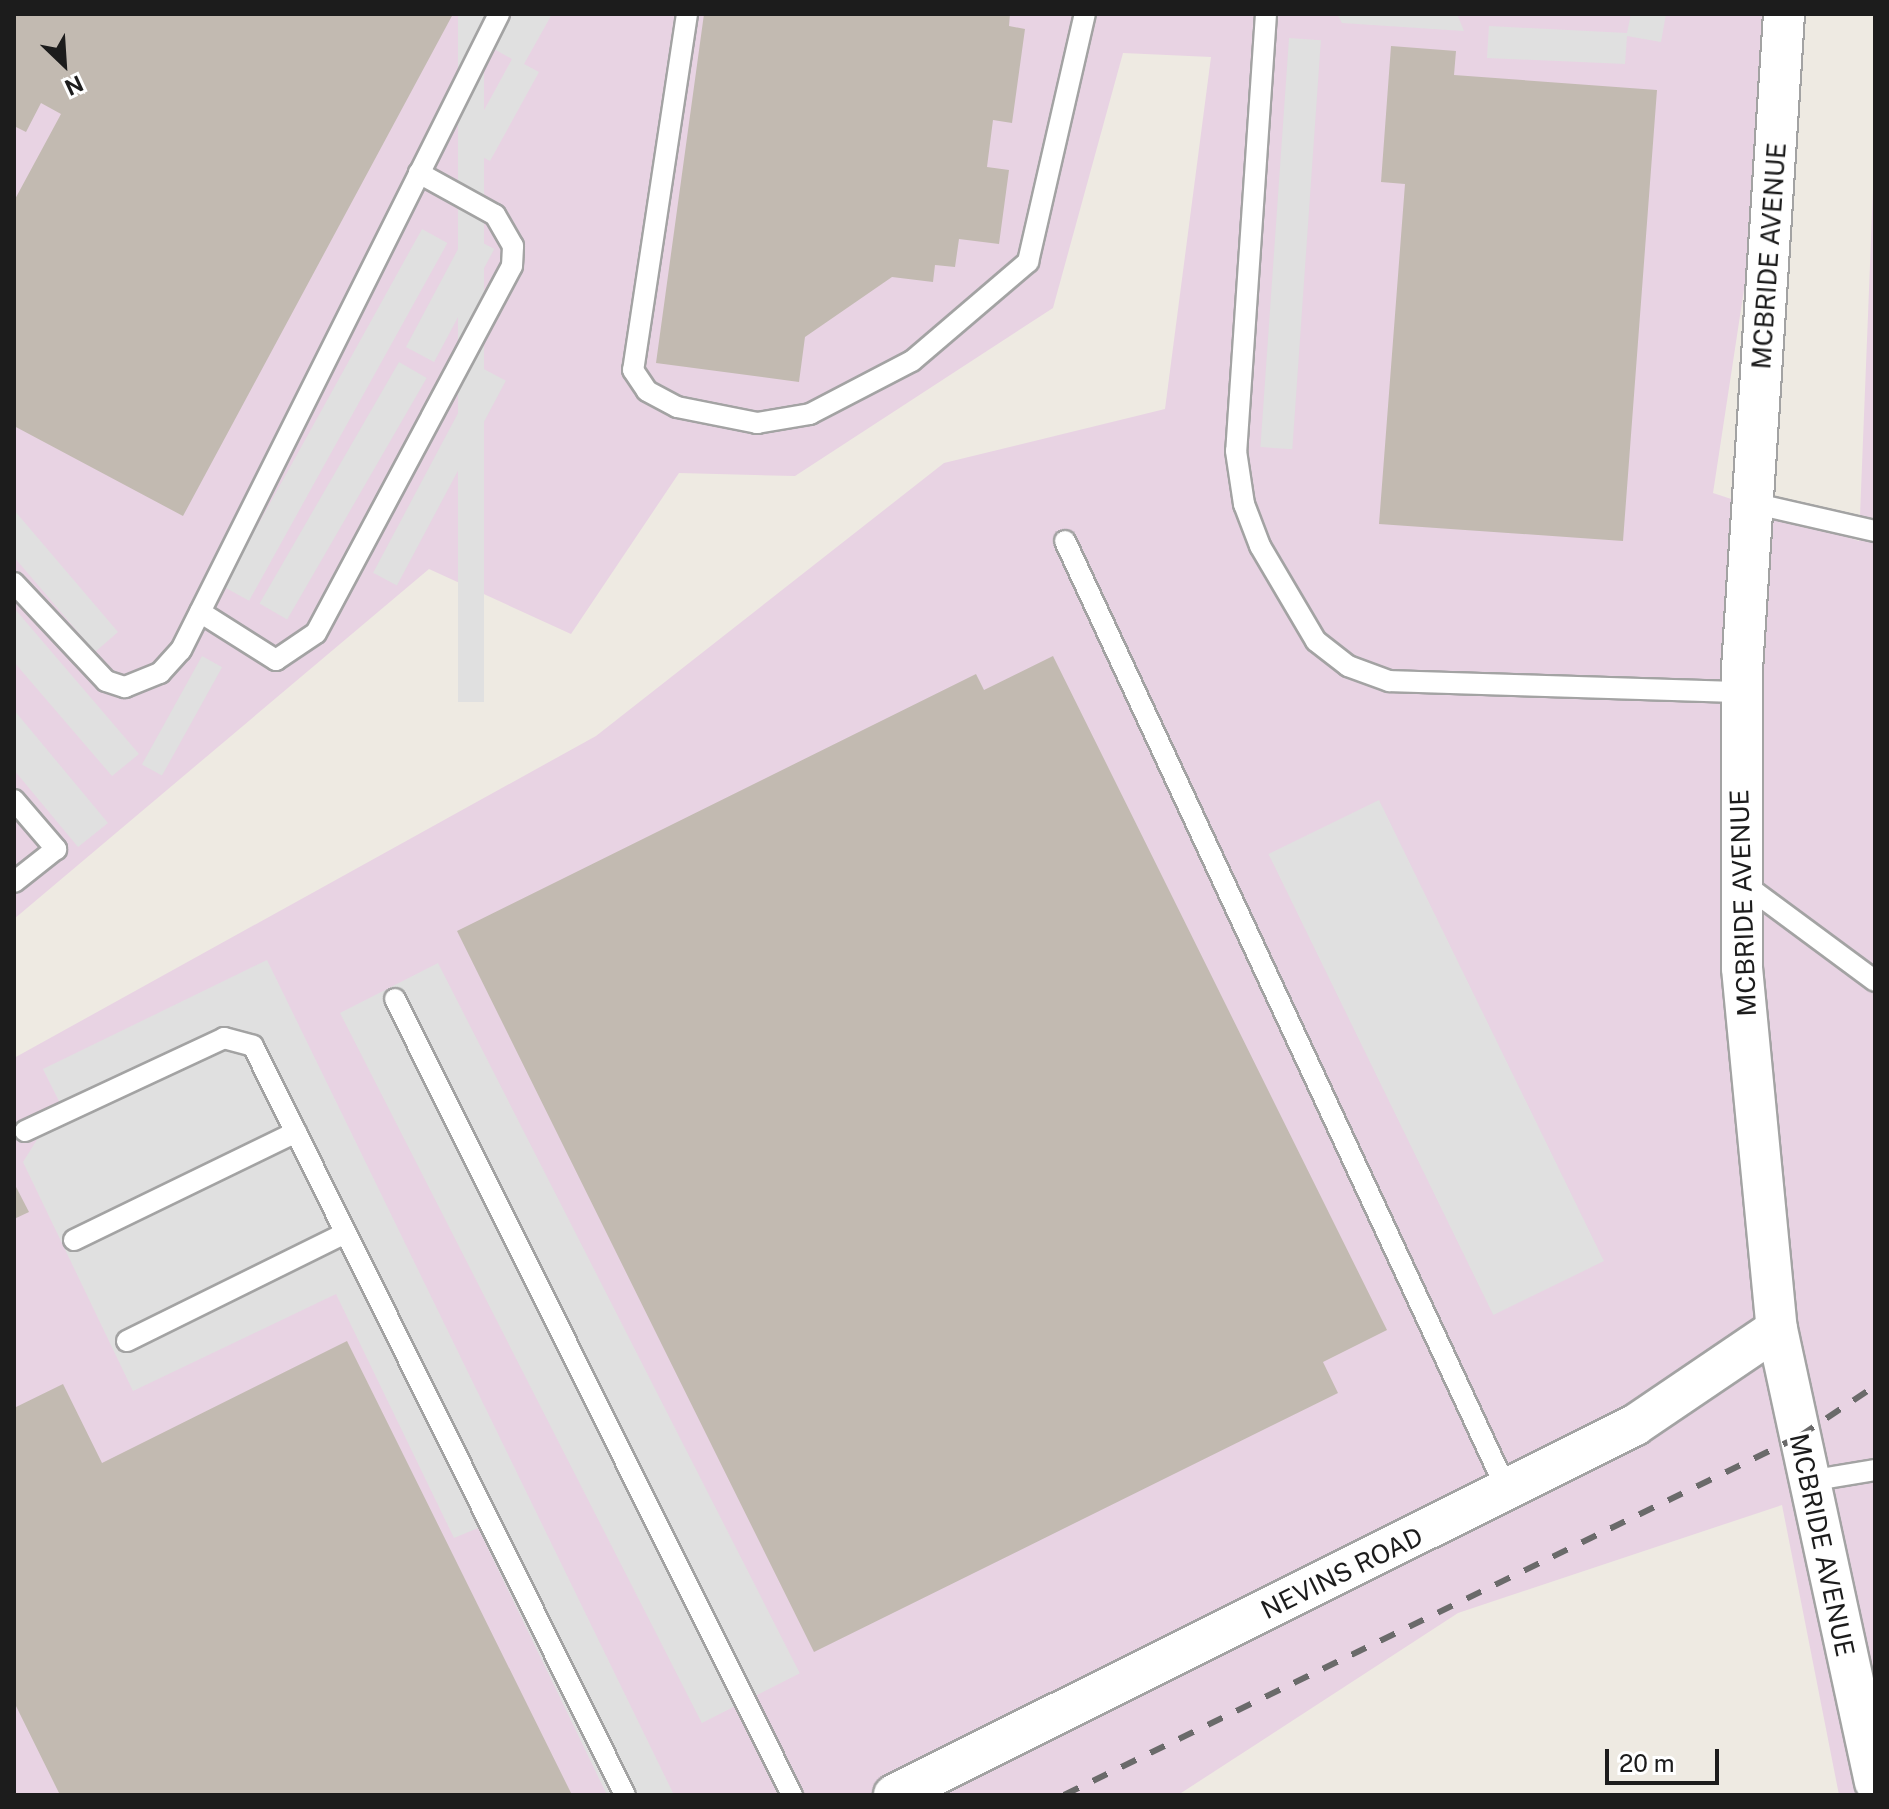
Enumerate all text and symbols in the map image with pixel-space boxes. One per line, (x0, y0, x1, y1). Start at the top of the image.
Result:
north arrow (24, 24, 104, 104)
text: N (61, 70, 87, 101)
street label: MCBRIDE AVENUE (1746, 142, 1792, 370)
street label: MCBRIDE AVENUE (1723, 789, 1763, 1017)
street label: MCBRIDE AVENUE (1783, 1431, 1861, 1659)
street label: NEVINS ROAD (1256, 1520, 1428, 1626)
scale bar (1609, 1733, 1723, 1783)
text: 20 m (1619, 1749, 1675, 1777)

